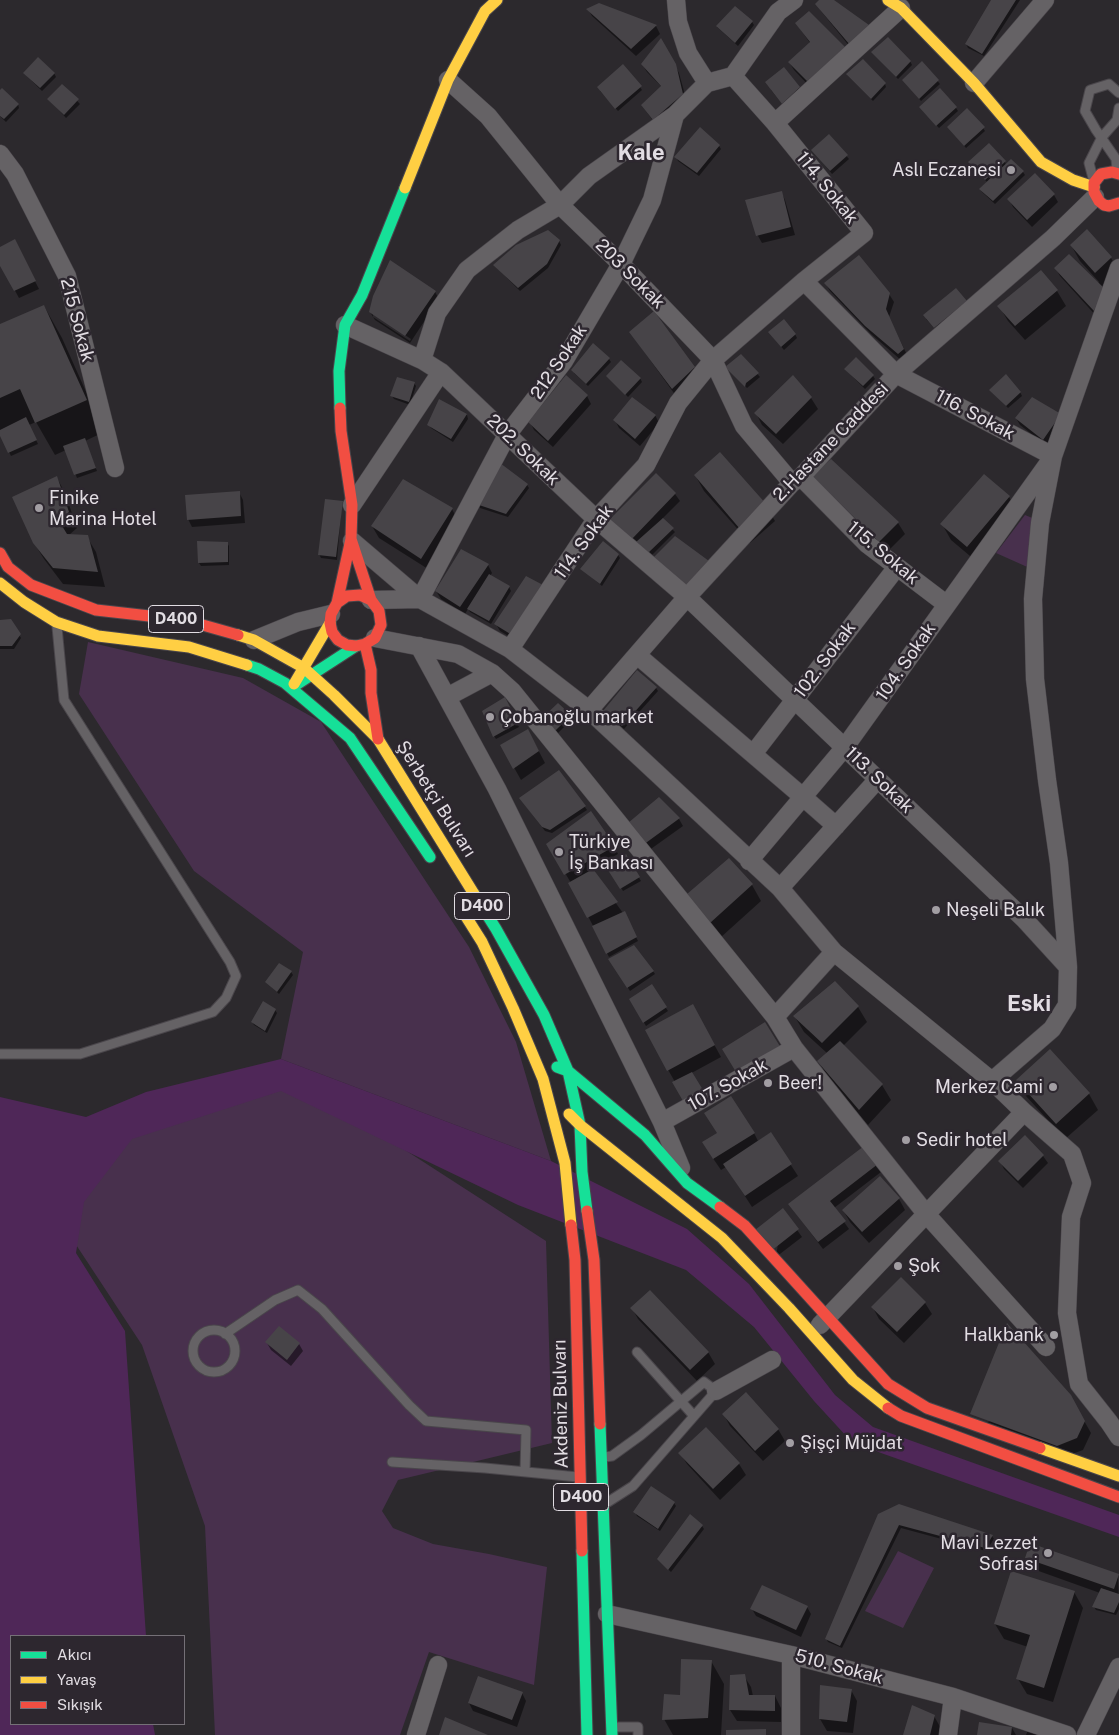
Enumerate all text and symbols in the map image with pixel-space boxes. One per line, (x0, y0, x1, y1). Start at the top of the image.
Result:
district label: Kale (617, 140, 665, 166)
street label: 114. Sokak (791, 148, 863, 228)
place label: Aslı Eczanesi (892, 159, 1001, 181)
marker: Aslı Eczanesi (1005, 164, 1017, 176)
street label: 203 Sokak (591, 235, 669, 313)
street label: 215 Sokak (55, 276, 99, 364)
street label: 212 Sokak (526, 321, 592, 403)
street label: 2.Hastane Caddesi (769, 378, 893, 506)
street label: 116. Sokak (932, 385, 1018, 445)
street label: 202. Sokak (482, 410, 564, 490)
place label: Finike Marina Hotel (49, 487, 157, 530)
street label: 114. Sokak (550, 501, 618, 583)
marker: Finike Marina Hotel (33, 502, 45, 514)
street label: 115. Sokak (843, 517, 923, 589)
road number: D400 (148, 606, 204, 632)
street label: 102. Sokak (789, 618, 861, 702)
street label: 104. Sokak (871, 619, 941, 705)
place label: Çobanoğlu market (500, 706, 654, 728)
marker: Çobanoğlu market (484, 711, 496, 723)
street label: Şerbetçi Bulvarı (392, 737, 480, 861)
street label: 113. Sokak (840, 742, 918, 818)
place label: Türkiye İş Bankası (569, 831, 653, 874)
marker: Türkiye İş Bankası (553, 846, 565, 858)
road number: D400 (454, 892, 510, 919)
place label: Neşeli Balık (946, 899, 1045, 921)
marker: Neşeli Balık (930, 904, 942, 916)
district label: Eski (1007, 991, 1051, 1017)
street label: 107. Sokak (685, 1054, 771, 1116)
place label: Beer! (778, 1072, 822, 1094)
place label: Merkez Cami (935, 1076, 1043, 1098)
marker: Beer! (762, 1077, 774, 1089)
marker: Merkez Cami (1047, 1081, 1059, 1093)
place label: Sedir hotel (916, 1129, 1008, 1151)
marker: Sedir hotel (900, 1134, 912, 1146)
place label: Şok (908, 1255, 940, 1277)
marker: Şok (892, 1260, 904, 1272)
place label: Halkbank (964, 1324, 1044, 1346)
marker: Halkbank (1048, 1329, 1060, 1341)
street label: Akdeniz Bulvarı (549, 1339, 573, 1469)
place label: Şişçi Müjdat (800, 1432, 903, 1454)
marker: Şişçi Müjdat (784, 1437, 796, 1449)
road number: D400 (554, 1484, 608, 1510)
place label: Mavi Lezzet Sofrasi (940, 1532, 1038, 1575)
marker: Mavi Lezzet Sofrasi (1042, 1547, 1054, 1559)
legend (10, 1635, 185, 1725)
street label: 510. Sokak (793, 1645, 885, 1689)
text: Akıcı (57, 1646, 91, 1663)
text: Yavaş (57, 1671, 96, 1688)
text: Sıkışık (57, 1696, 103, 1713)

